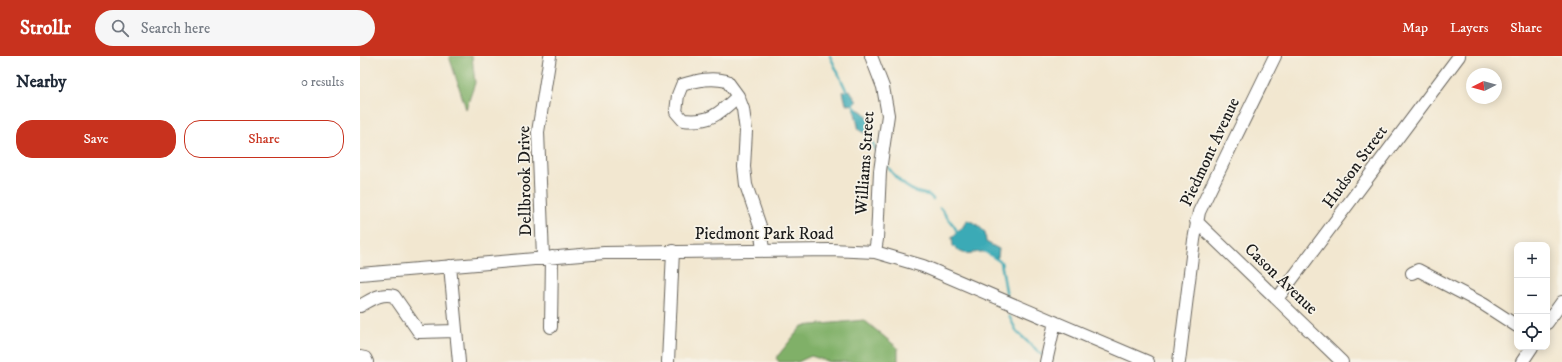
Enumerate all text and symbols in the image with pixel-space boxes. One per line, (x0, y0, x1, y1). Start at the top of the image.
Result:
search box (95, 10, 375, 46)
text: Strollr (20, 17, 71, 40)
icon: search (109, 17, 131, 39)
text: Search here (141, 19, 210, 38)
text: Map (1402, 19, 1428, 37)
text: Layers (1450, 19, 1488, 37)
text: Share (1510, 19, 1542, 37)
north arrow (1466, 68, 1502, 104)
text: Nearby (16, 71, 66, 93)
text: 0 results (301, 74, 344, 90)
street label: Piedmont Avenue (1175, 94, 1245, 210)
street label: Williams Street (850, 110, 880, 217)
button: Save (16, 120, 176, 158)
button: Share (184, 120, 344, 158)
street label: Hudson Street (1317, 121, 1393, 213)
street label: Dellbrook Drive (513, 126, 537, 236)
street label: Piedmont Park Road (694, 223, 834, 245)
street label: Cason Avenue (1240, 238, 1322, 320)
map controls (1514, 242, 1550, 350)
button: + (1514, 242, 1550, 278)
button: − (1514, 278, 1550, 314)
button: locate (1514, 314, 1550, 350)

